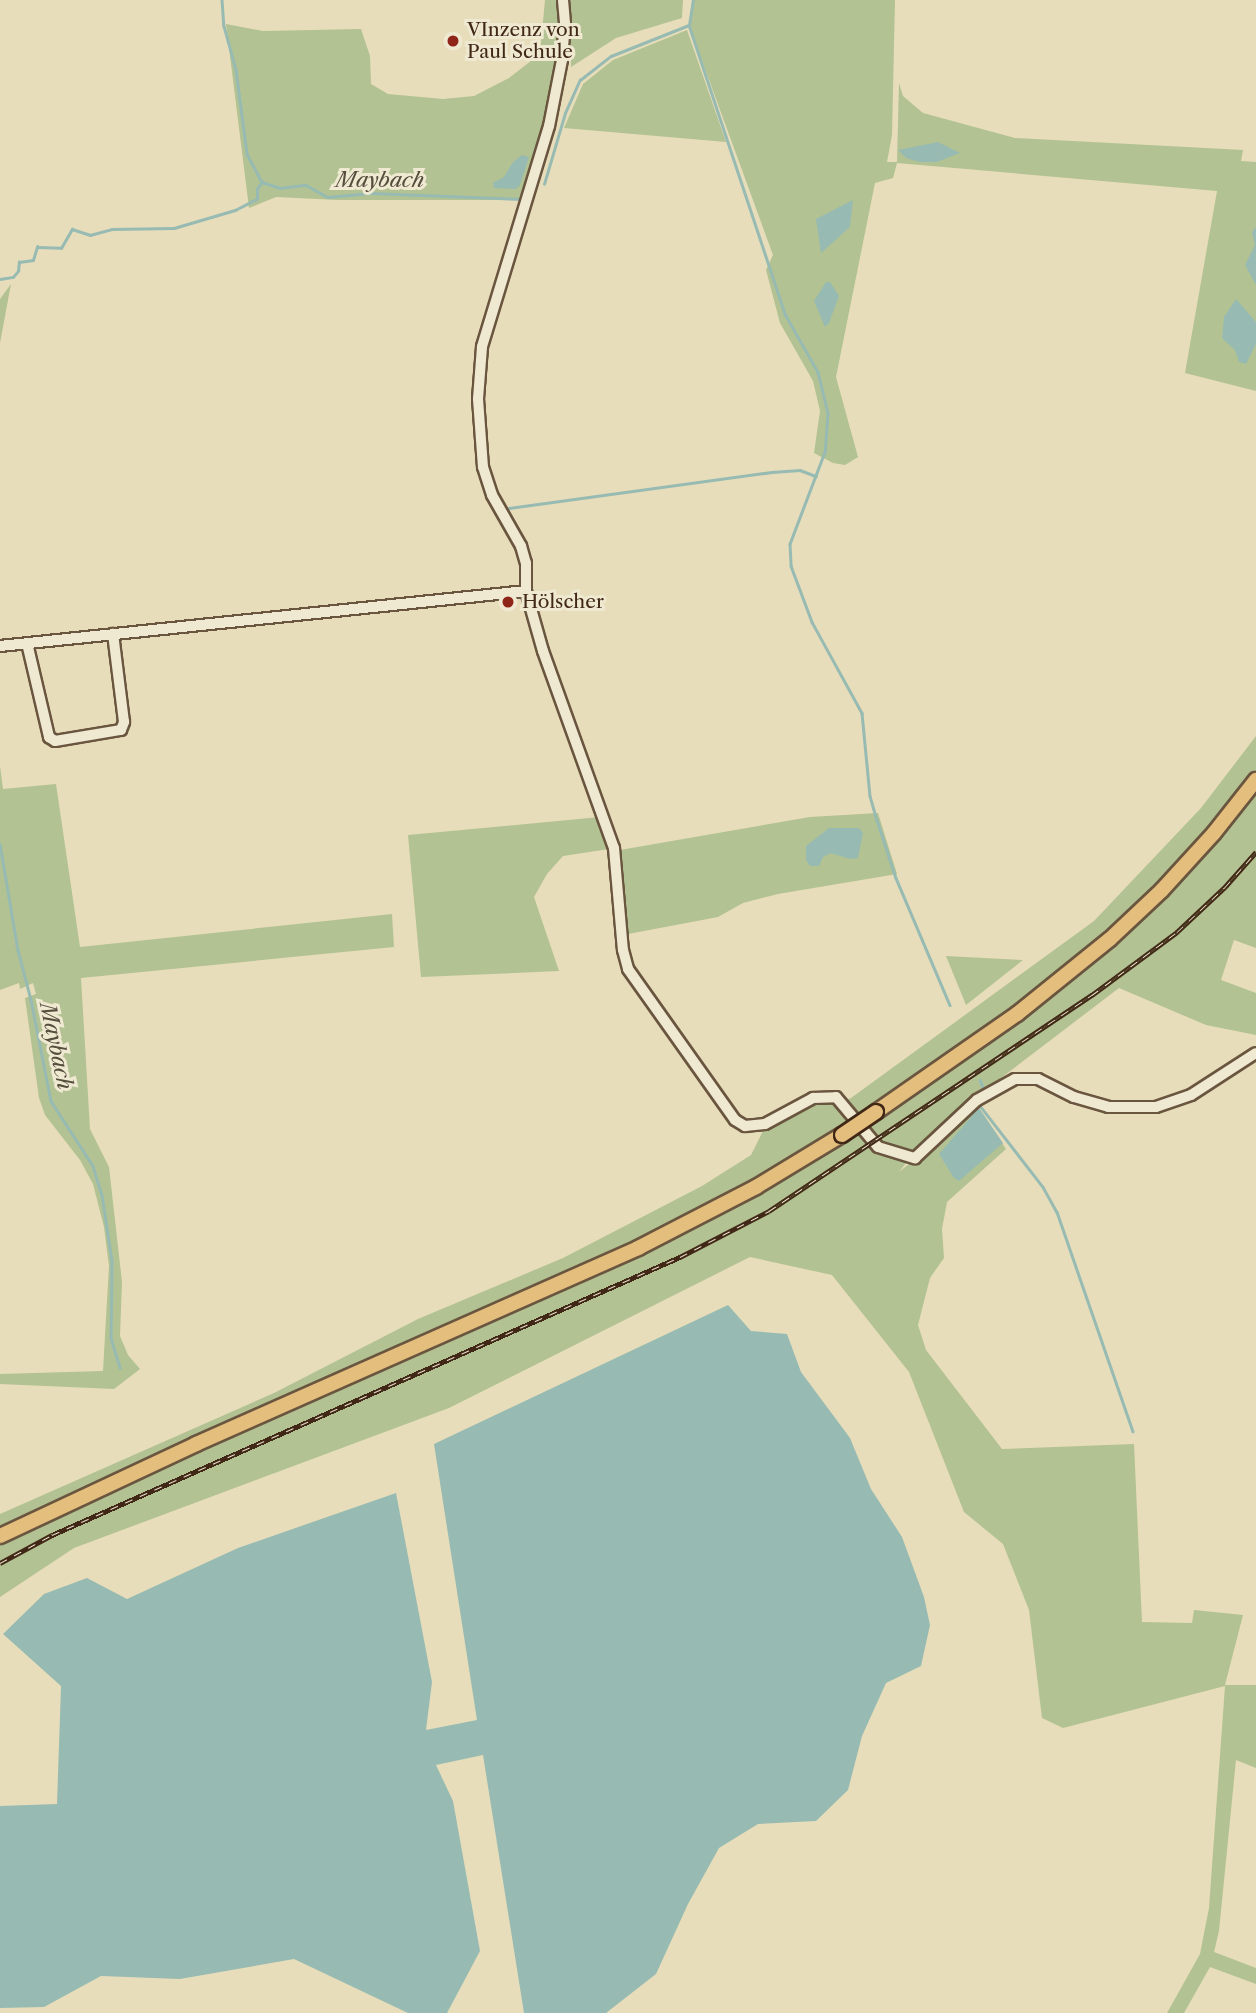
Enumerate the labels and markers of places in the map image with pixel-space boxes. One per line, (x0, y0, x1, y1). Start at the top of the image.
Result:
place label: VInzenz von Paul Schule (467, 19, 580, 63)
marker: VInzenz von Paul Schule (445, 33, 461, 49)
place label: Hölscher (522, 591, 604, 613)
marker: Hölscher (500, 594, 516, 610)

